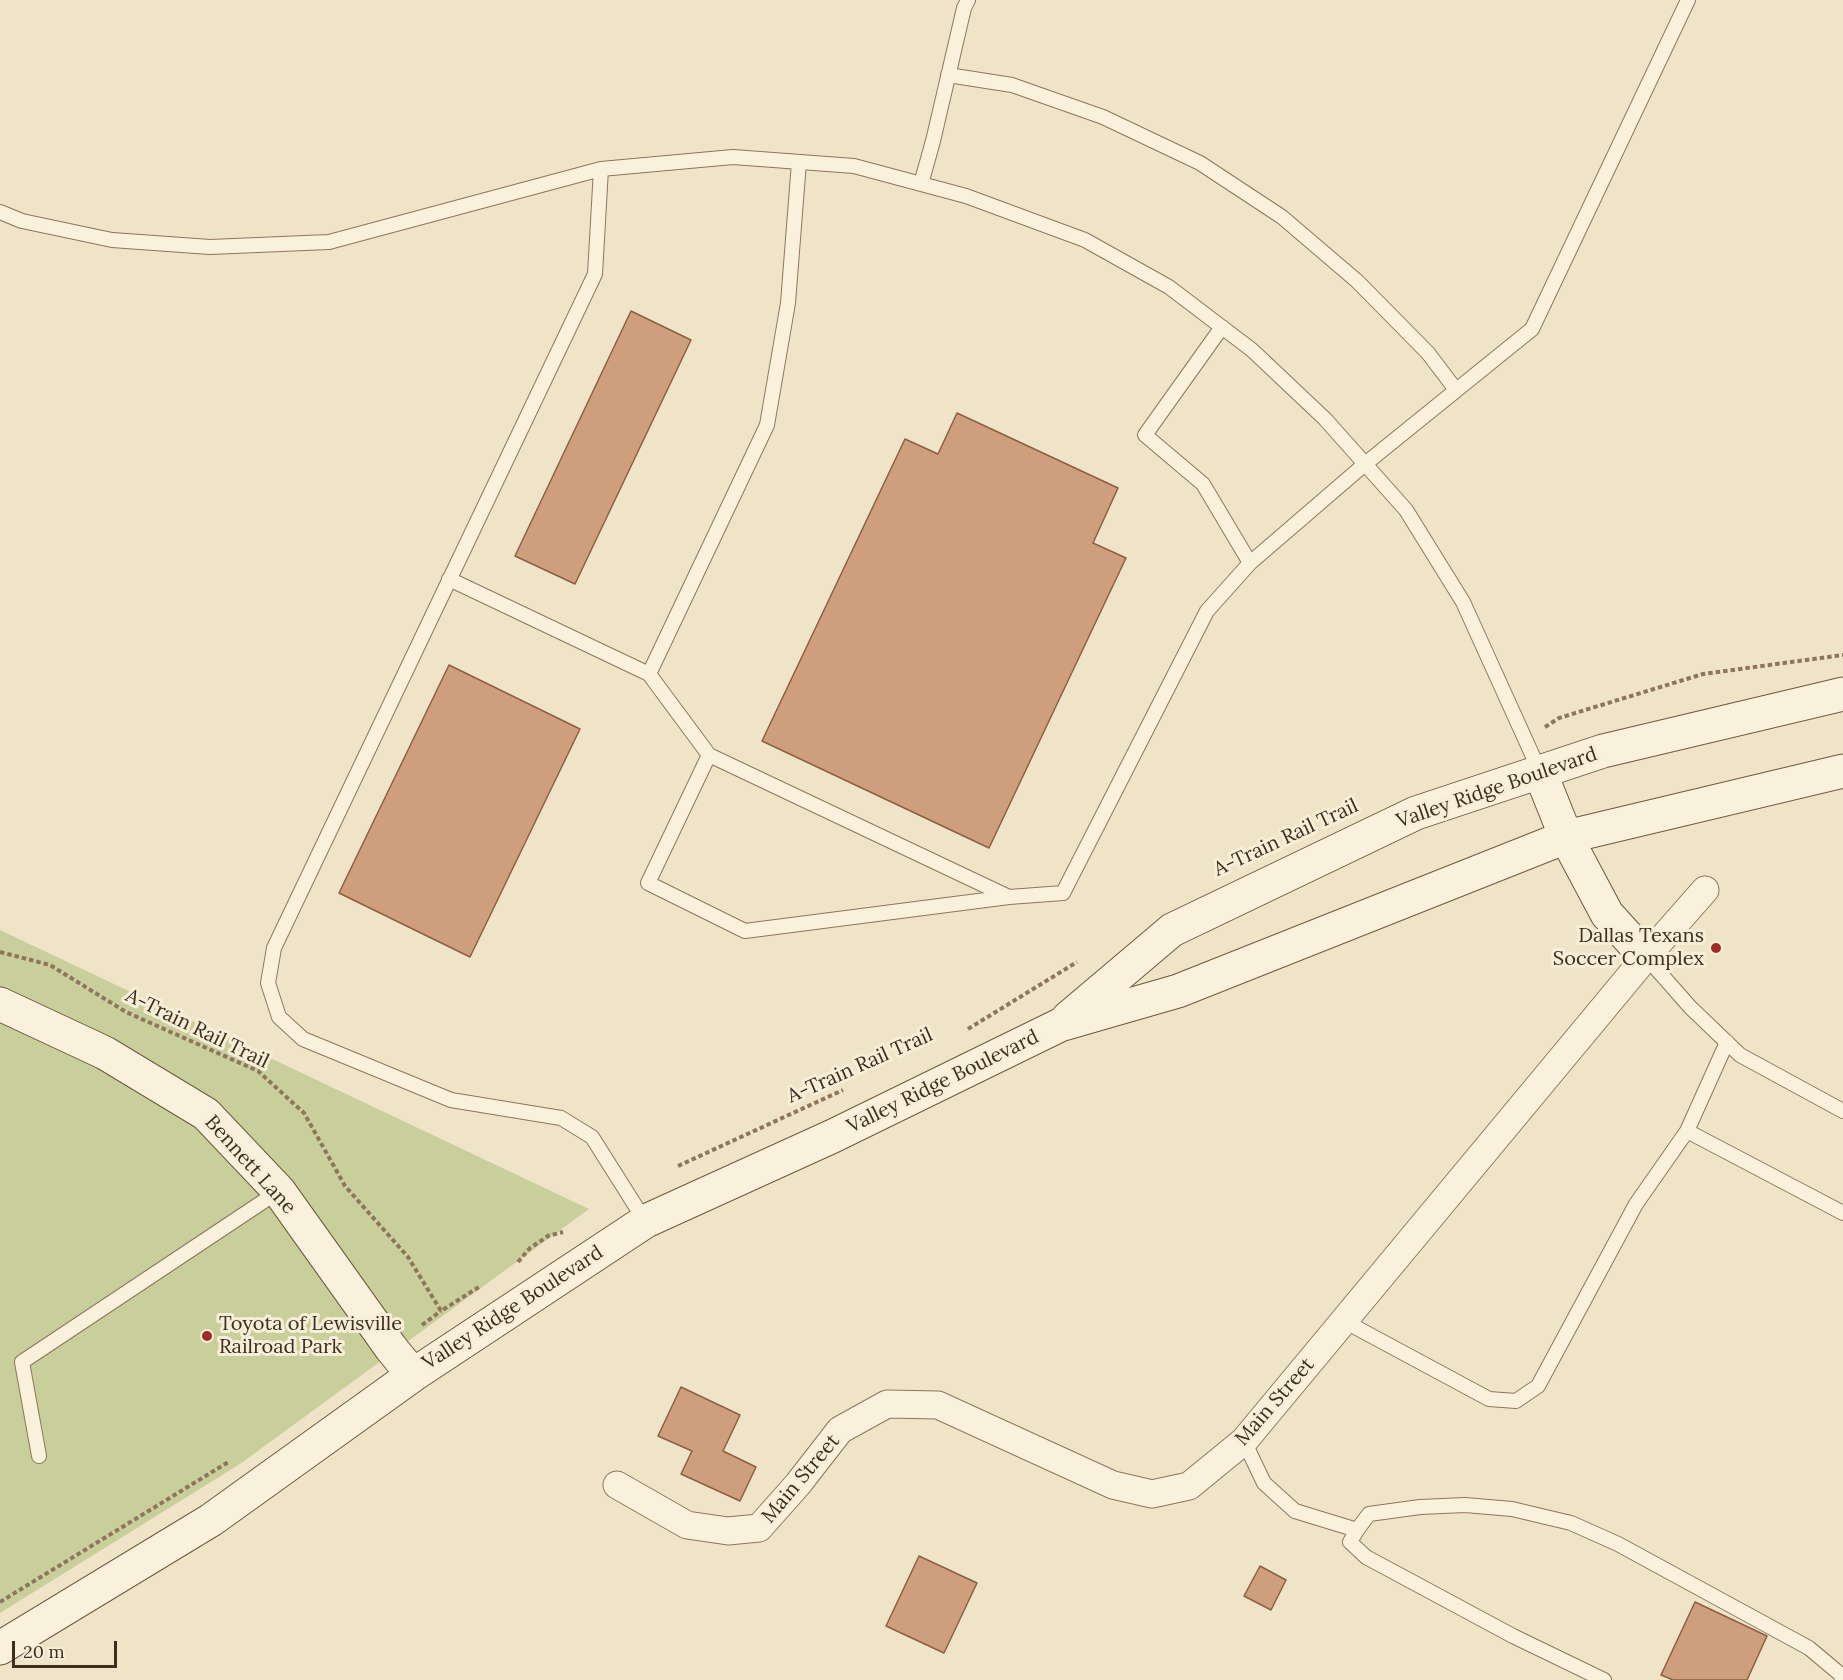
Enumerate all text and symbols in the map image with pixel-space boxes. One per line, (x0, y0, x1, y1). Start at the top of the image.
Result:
street label: Valley Ridge Boulevard (1394, 742, 1600, 834)
street label: A-Train Rail Trail (1210, 794, 1362, 882)
place label: Dallas Texans Soccer Complex (1553, 924, 1704, 971)
marker: Dallas Texans Soccer Complex (1709, 941, 1723, 955)
street label: A-Train Rail Trail (121, 984, 273, 1074)
street label: A-Train Rail Trail (784, 1023, 936, 1109)
street label: Valley Ridge Boulevard (843, 1025, 1043, 1139)
street label: Bennett Lane (199, 1111, 301, 1219)
street label: Valley Ridge Boulevard (418, 1241, 608, 1375)
place label: Toyota of Lewisville Railroad Park (219, 1312, 402, 1359)
marker: Toyota of Lewisville Railroad Park (200, 1329, 214, 1343)
street label: Main Street (1230, 1353, 1320, 1451)
street label: Main Street (757, 1430, 845, 1528)
scale bar (15, 1629, 120, 1667)
text: 20 m (23, 1640, 65, 1663)

